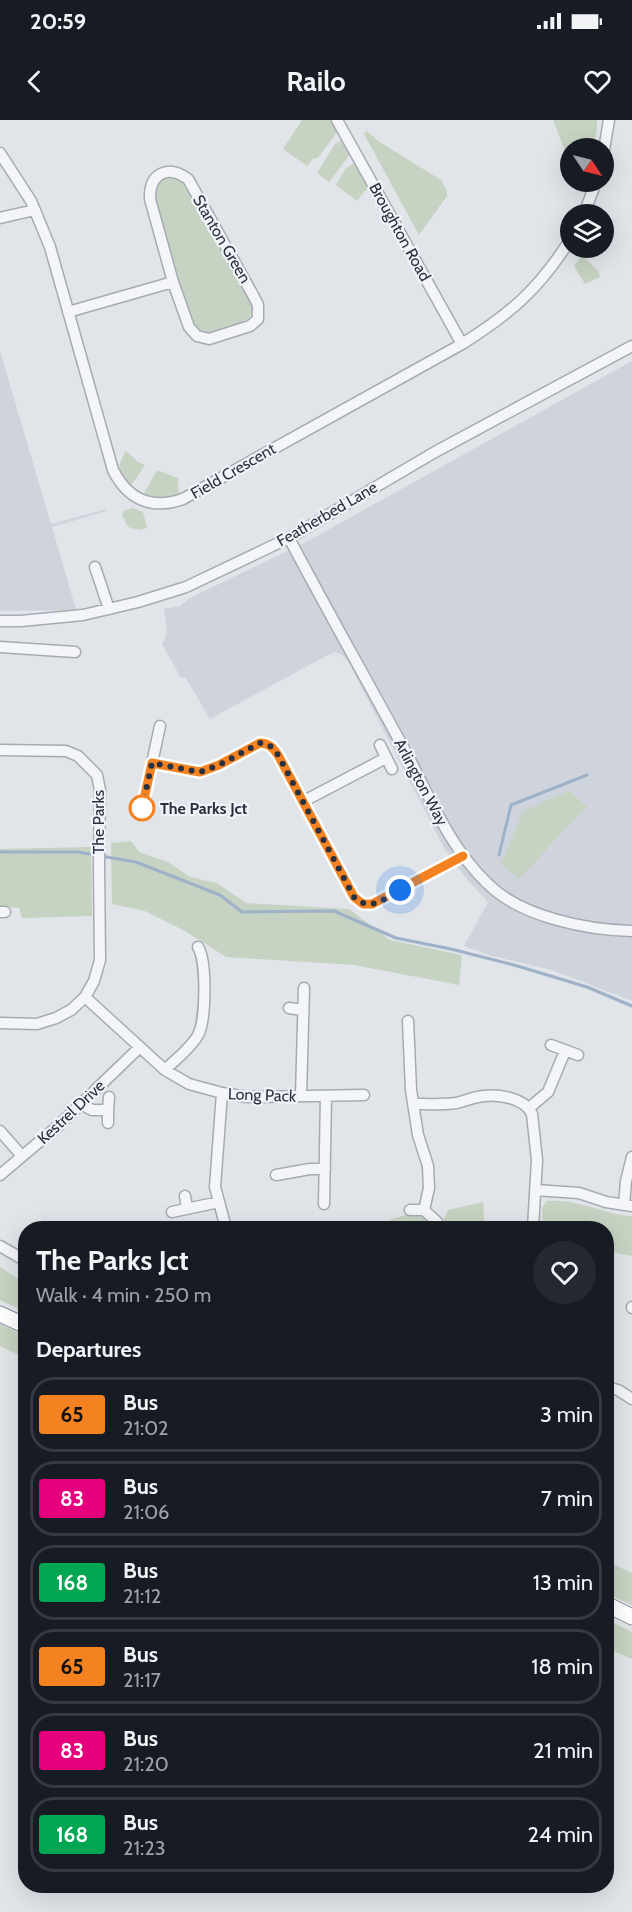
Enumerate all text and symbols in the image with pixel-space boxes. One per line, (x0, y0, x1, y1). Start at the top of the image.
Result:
text: 20:59 (30, 8, 86, 35)
icon: back (18, 65, 51, 98)
text: Railo (286, 65, 346, 98)
icon: heart (581, 65, 614, 98)
north arrow (560, 138, 614, 192)
map controls (560, 138, 614, 258)
street label: Broughton Road (365, 180, 435, 284)
street label: Stanton Green (189, 192, 255, 286)
button: layers (560, 204, 614, 258)
street label: Field Crescent (187, 439, 279, 503)
street label: Featherbed Lane (273, 478, 381, 550)
street label: Arlington Way (390, 735, 452, 829)
street label: The Parks (89, 789, 108, 854)
marker: The Parks Jct (129, 795, 155, 821)
place label: The Parks Jct (160, 799, 248, 818)
your location (385, 875, 415, 905)
street label: Kestrel Drive (33, 1076, 109, 1148)
street label: Long Pack (228, 1084, 297, 1106)
button: heart (533, 1241, 596, 1304)
text: The Parks Jct (36, 1243, 189, 1277)
text: Walk · 4 min · 250 m (36, 1283, 211, 1307)
text: Departures (36, 1336, 141, 1363)
text: Bus (123, 1389, 158, 1416)
text: 3 min (540, 1401, 593, 1428)
text: 65 (60, 1402, 84, 1427)
text: 21:02 (123, 1416, 169, 1440)
text: Bus (123, 1473, 158, 1500)
text: 7 min (541, 1485, 593, 1512)
text: 83 (60, 1486, 84, 1511)
text: 21:06 (123, 1500, 169, 1524)
text: Bus (123, 1557, 158, 1584)
text: 13 min (533, 1569, 593, 1596)
text: 168 (56, 1570, 88, 1595)
text: 21:12 (123, 1584, 161, 1608)
text: Bus (123, 1641, 158, 1668)
text: 18 min (531, 1653, 593, 1680)
text: 65 (60, 1654, 84, 1679)
text: 21:17 (123, 1668, 161, 1692)
text: Bus (123, 1725, 158, 1752)
text: 21 min (533, 1737, 593, 1764)
text: 83 (60, 1738, 84, 1763)
text: 21:20 (123, 1752, 169, 1776)
text: Bus (123, 1809, 158, 1836)
text: 24 min (528, 1821, 593, 1848)
text: 168 (56, 1822, 88, 1847)
text: 21:23 (123, 1836, 165, 1860)

